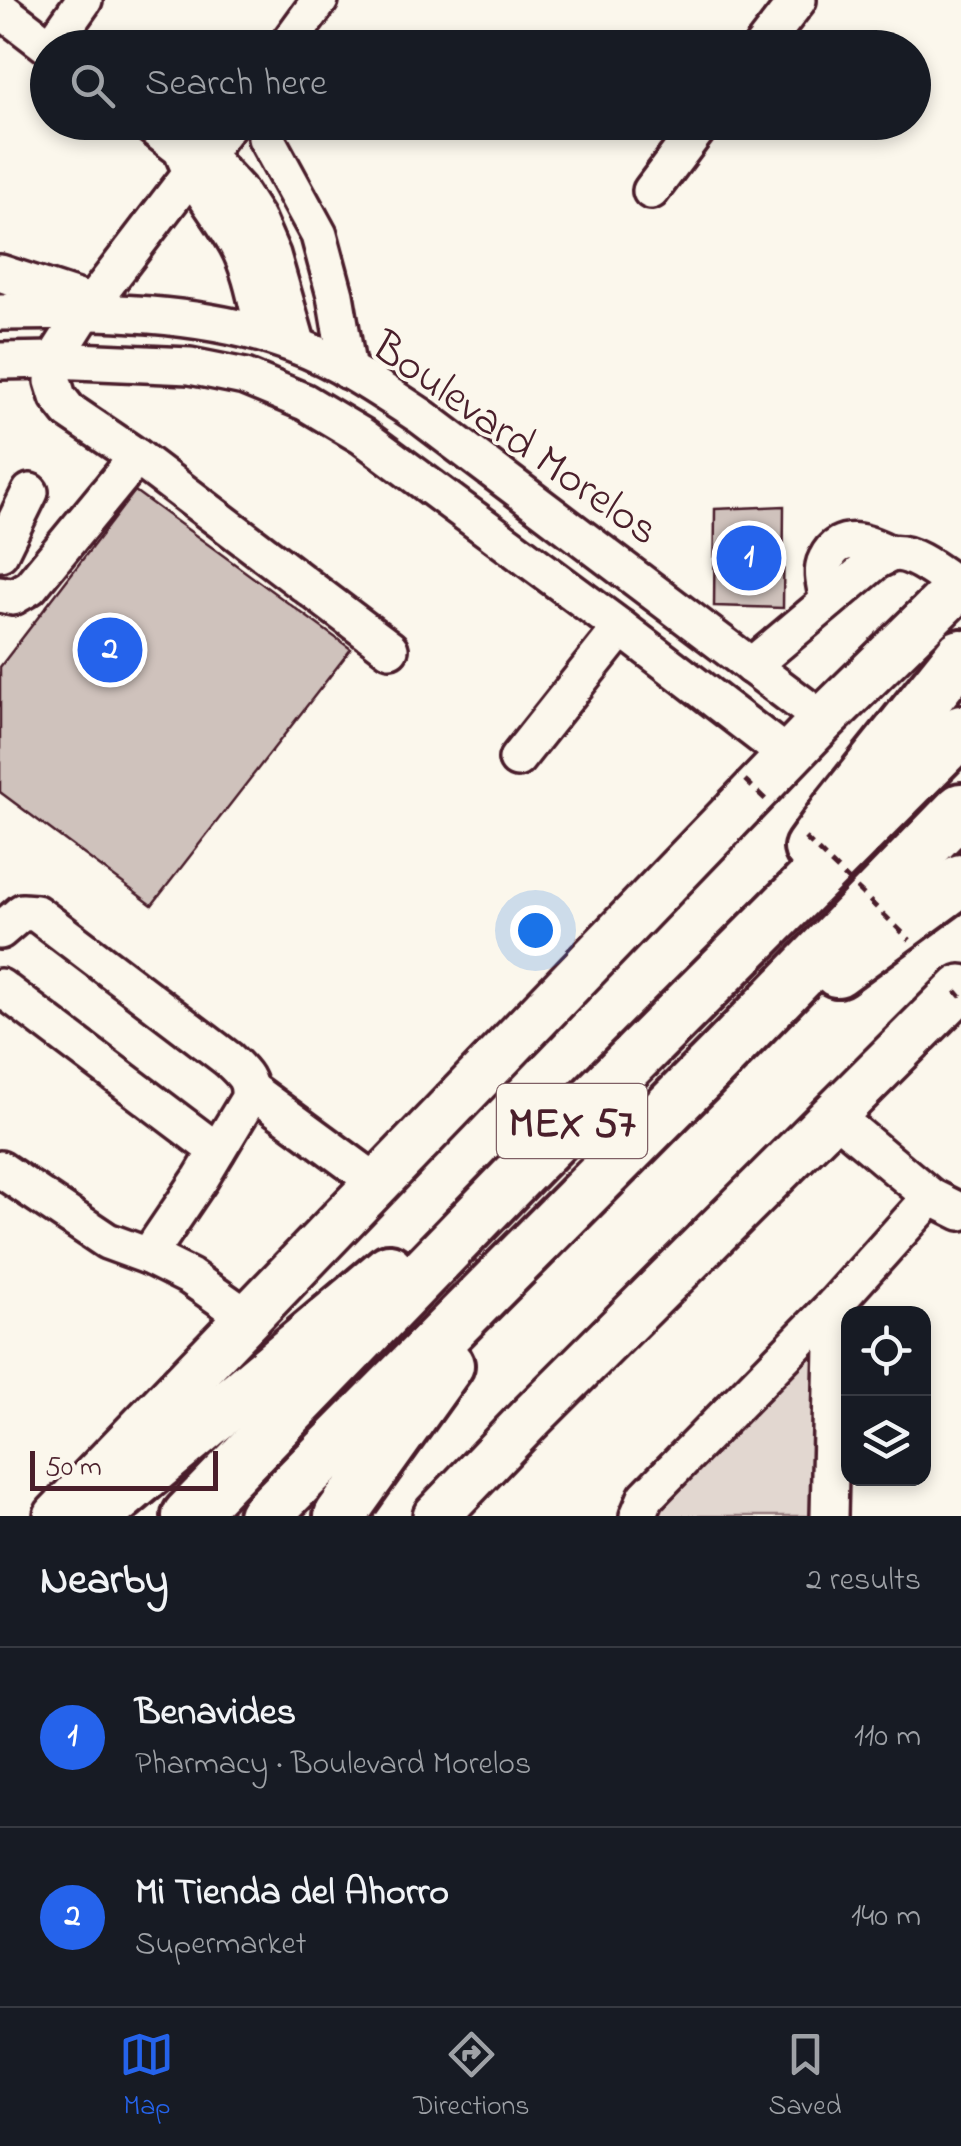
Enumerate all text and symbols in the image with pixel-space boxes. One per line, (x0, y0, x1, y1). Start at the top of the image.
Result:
search box (30, 30, 931, 140)
text: Search here (145, 57, 327, 113)
icon: search (65, 58, 120, 113)
street label: Boulevard Morelos (356, 316, 671, 564)
pin: 1 (716, 520, 782, 596)
pin: 2 (78, 612, 142, 688)
your location (510, 905, 561, 956)
road number: MEX 57 (497, 1084, 647, 1158)
map controls (841, 1306, 931, 1486)
button: locate (841, 1306, 931, 1396)
button: layers (841, 1396, 931, 1486)
scale bar (30, 1446, 218, 1490)
text: 50 m (45, 1448, 102, 1489)
text: Nearby (40, 1551, 168, 1612)
text: 2 results (806, 1558, 921, 1605)
text: Benavides (135, 1686, 296, 1742)
text: 1 (67, 1714, 78, 1761)
text: 110 m (854, 1714, 921, 1761)
text: Pharmacy · Boulevard Morelos (135, 1742, 531, 1789)
text: Mi Tienda del Ahorro (135, 1866, 449, 1922)
text: 2 (65, 1894, 80, 1941)
text: 140 m (851, 1894, 921, 1941)
text: Supermarket (135, 1922, 307, 1969)
tab: Map (119, 2027, 174, 2128)
tab: Directions (413, 2027, 530, 2128)
tab: Saved (769, 2027, 842, 2128)

